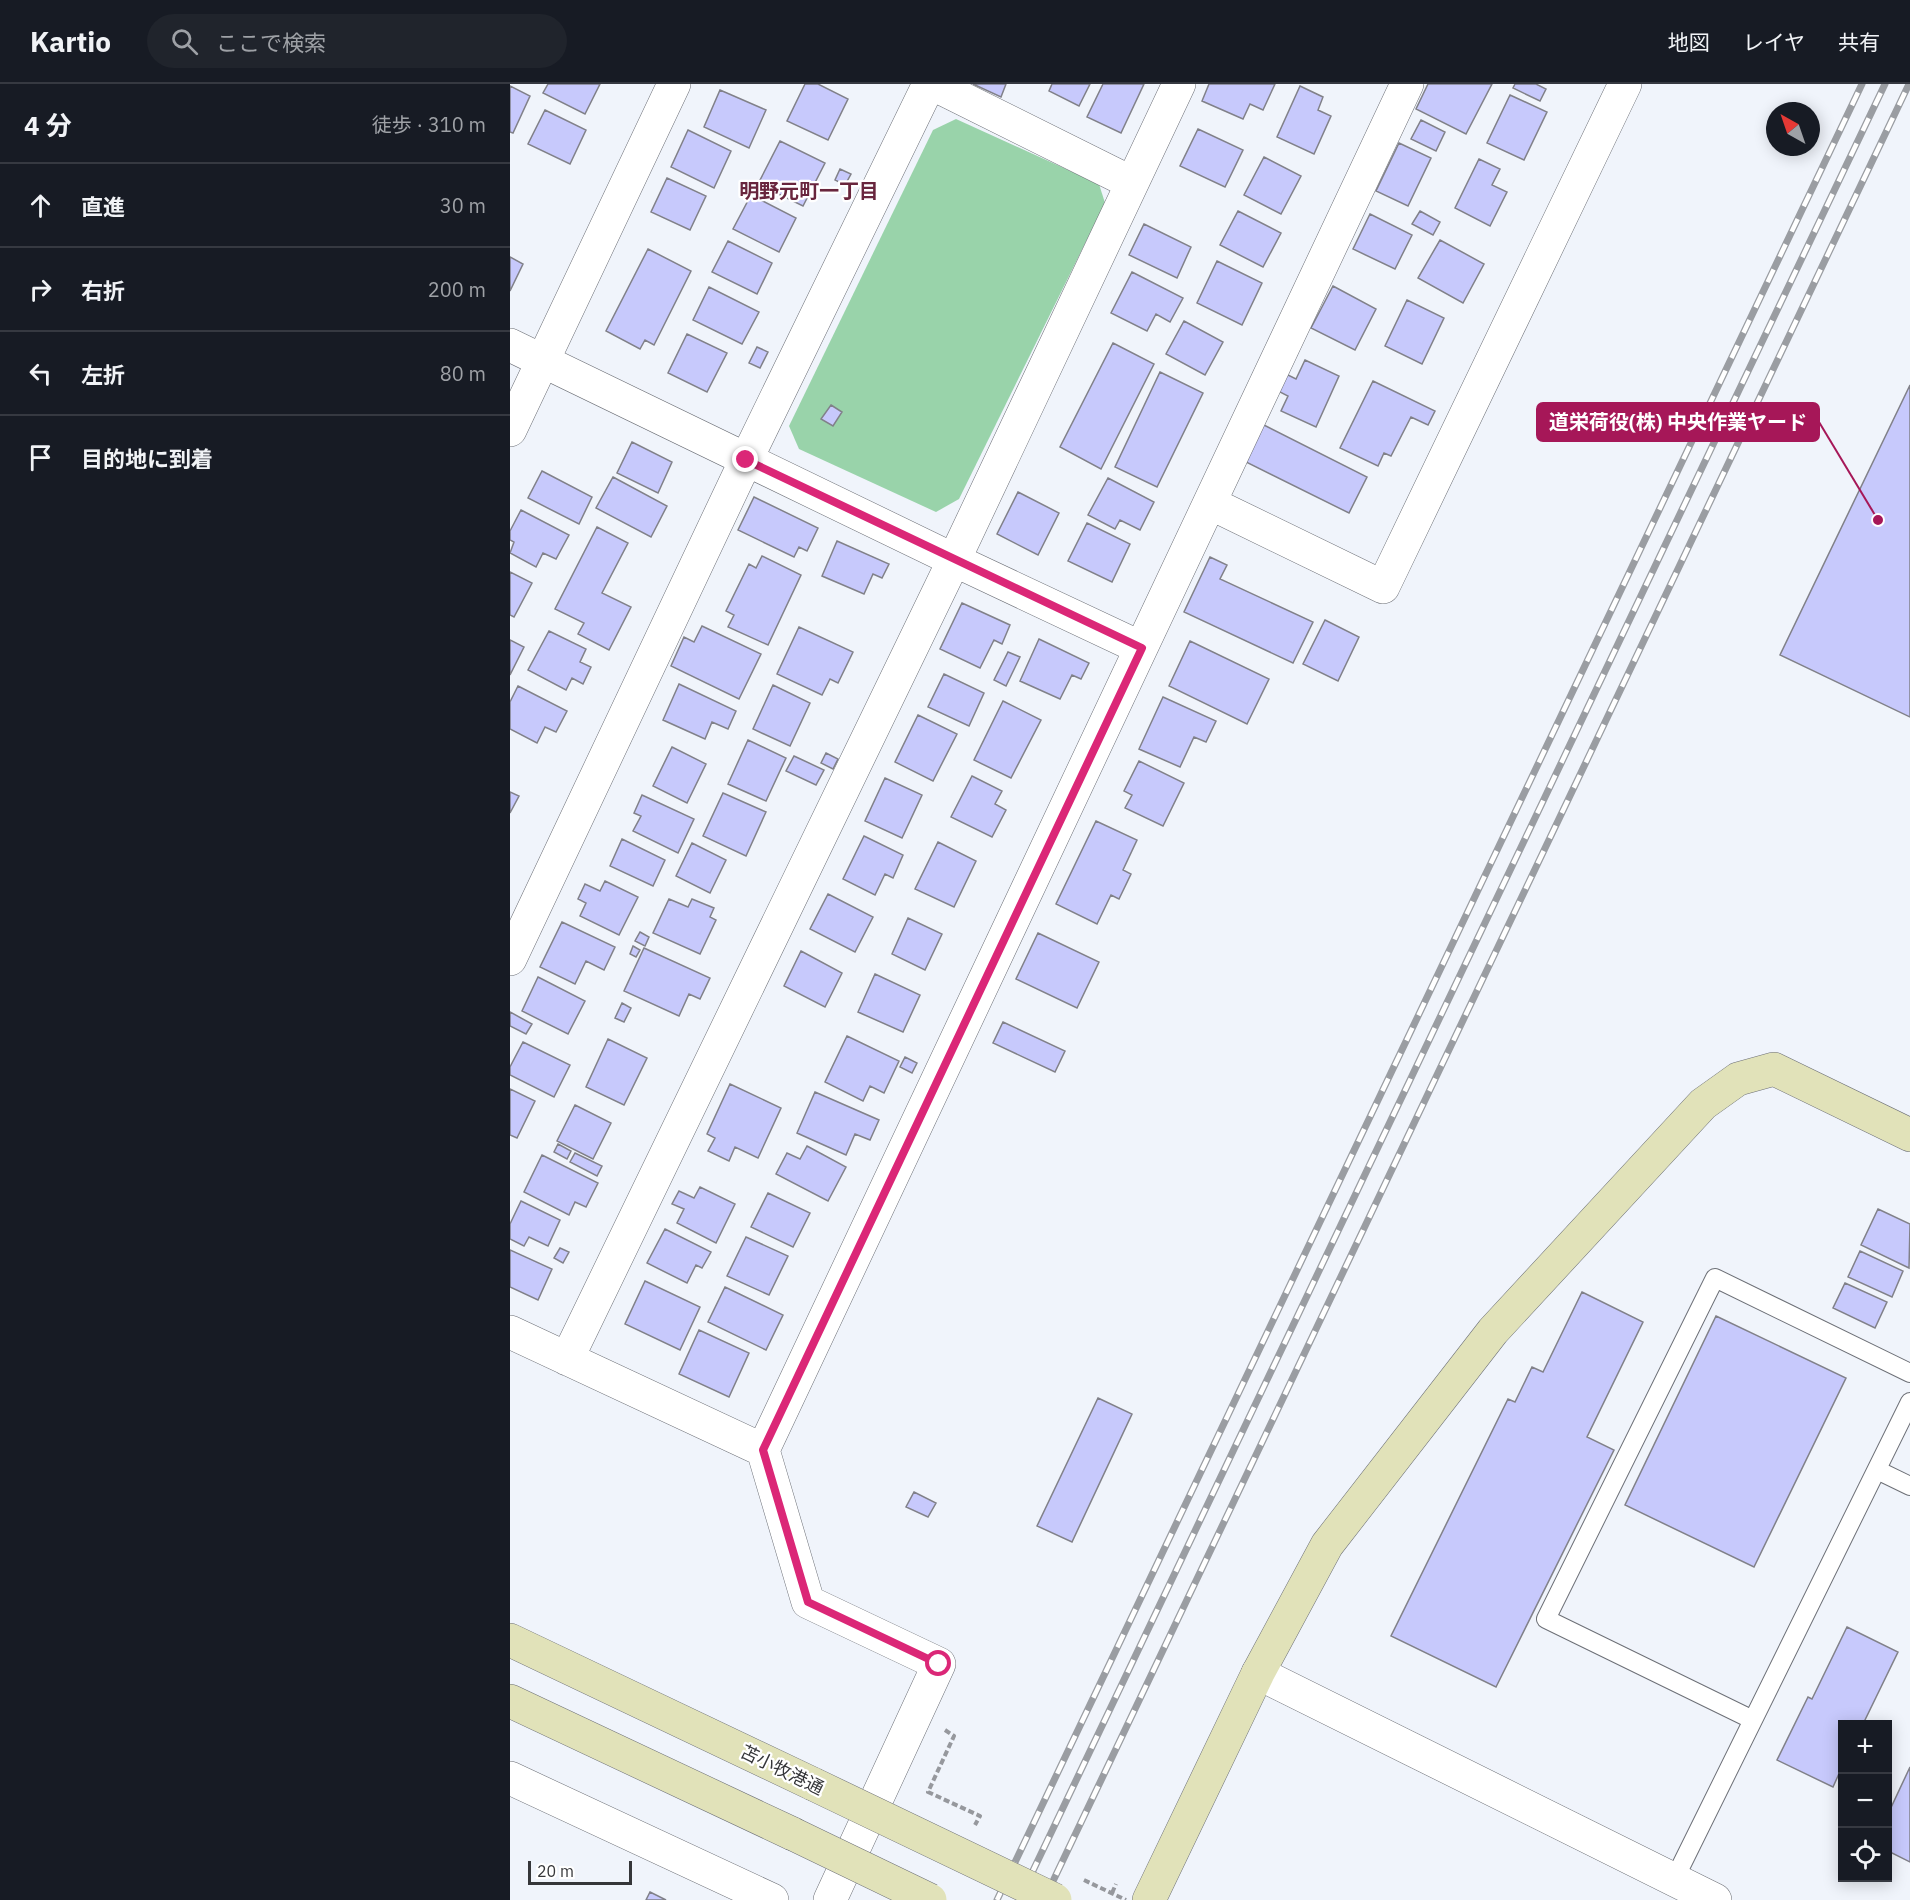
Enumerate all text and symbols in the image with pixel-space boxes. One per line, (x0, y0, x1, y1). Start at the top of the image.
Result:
search box (147, 14, 567, 68)
text: Kartio (30, 23, 111, 60)
icon: search (168, 25, 201, 58)
text: ここで検索 (216, 28, 326, 57)
text: 地図 (1668, 28, 1710, 56)
text: レイヤ (1743, 28, 1805, 56)
text: 共有 (1838, 28, 1880, 56)
north arrow (1766, 102, 1820, 156)
text: 4 分 (24, 108, 72, 142)
text: 徒歩 · 310 m (372, 111, 486, 138)
district label: 明野元町一丁目 (739, 177, 879, 204)
icon: ahead (24, 189, 57, 222)
text: 直進 (81, 192, 125, 221)
text: 30 m (440, 192, 486, 219)
icon: right (24, 273, 57, 306)
text: 右折 (81, 276, 125, 305)
text: 200 m (428, 276, 486, 303)
icon: left (24, 357, 57, 390)
text: 左折 (81, 360, 125, 389)
text: 80 m (440, 360, 486, 387)
callout: 道栄荷役(株) 中央作業ヤード (1537, 403, 1819, 441)
text: 道栄荷役(株) 中央作業ヤード (1549, 408, 1807, 435)
icon: arrive (24, 441, 57, 474)
text: 目的地に到着 (81, 444, 213, 473)
route end (732, 446, 758, 472)
route start (925, 1650, 951, 1676)
map controls (1838, 1720, 1892, 1882)
button: + (1838, 1720, 1892, 1774)
street label: 苫小牧港通 (737, 1739, 828, 1800)
button: − (1838, 1774, 1892, 1828)
button: locate (1838, 1828, 1892, 1882)
scale bar (528, 1858, 632, 1886)
text: 20 m (537, 1861, 574, 1881)

